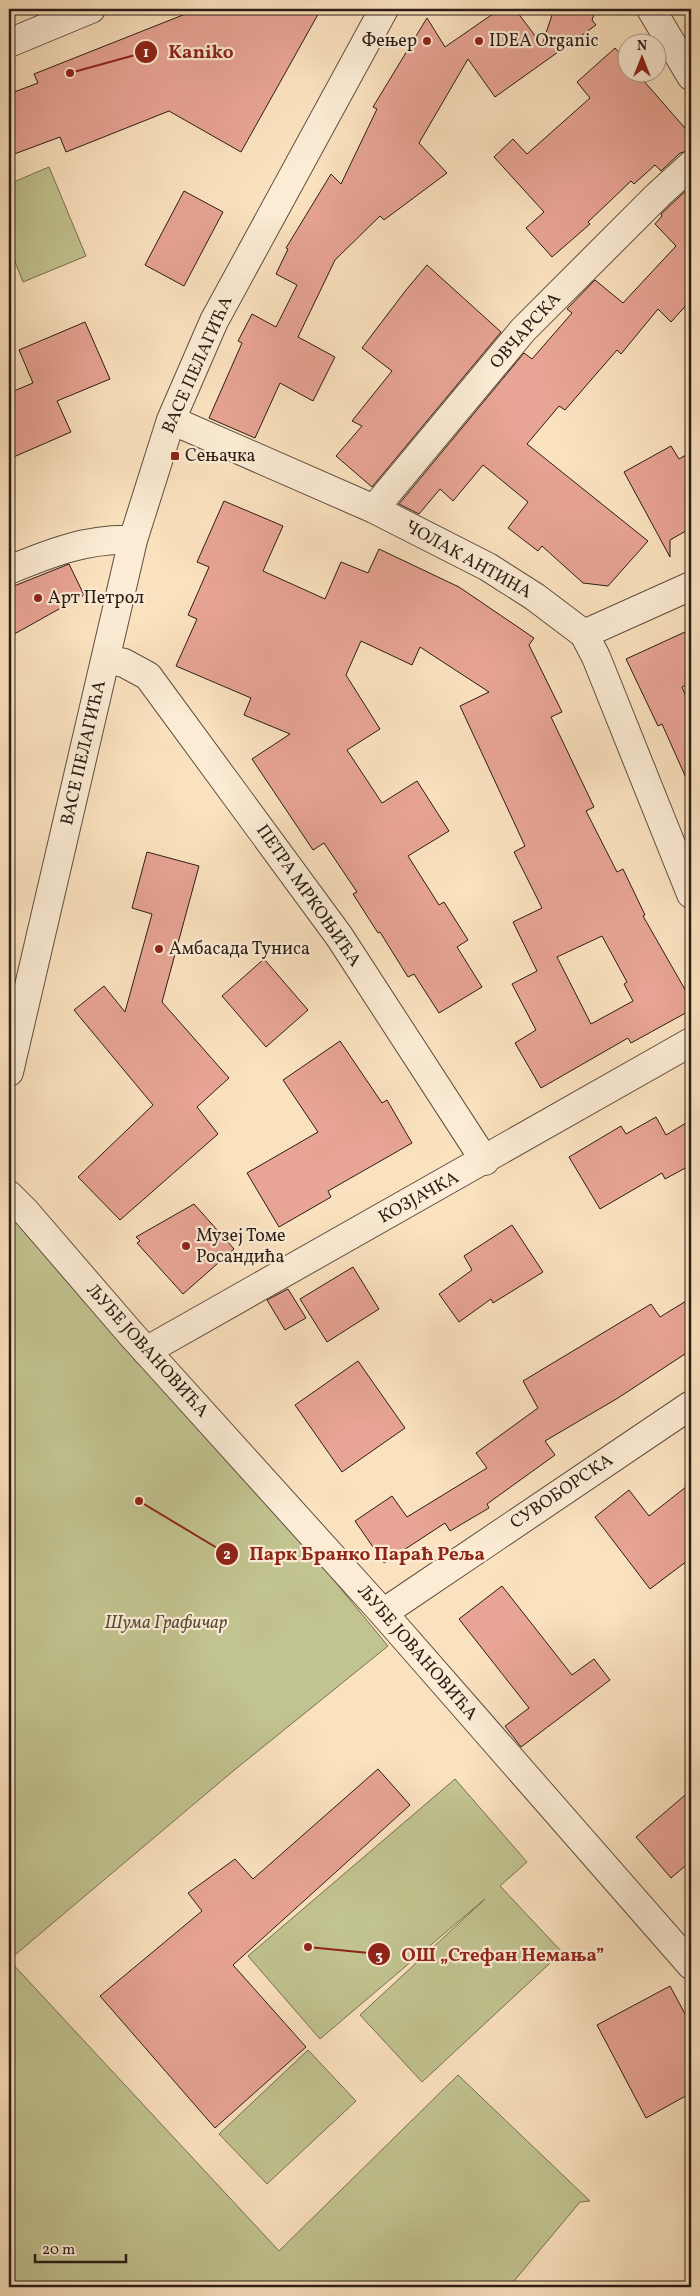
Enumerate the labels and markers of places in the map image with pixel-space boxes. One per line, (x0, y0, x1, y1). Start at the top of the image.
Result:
place label: Фењер (362, 29, 417, 54)
place label: IDEA Organic (489, 29, 599, 54)
callout: Kaniko (133, 35, 244, 69)
marker: Фењер (421, 35, 433, 47)
marker: IDEA Organic (473, 35, 485, 47)
place label: Сењачка (185, 444, 256, 469)
marker: Сењачка (169, 450, 181, 462)
place label: Арт Петрол (48, 586, 144, 611)
marker: Арт Петрол (32, 592, 44, 604)
place label: Амбасада Туниса (169, 937, 310, 962)
marker: Амбасада Туниса (153, 943, 165, 955)
place label: Музеј Томе Росандића (196, 1224, 286, 1270)
marker: Музеј Томе Росандића (180, 1240, 192, 1252)
callout: Парк Бранко Параћ Реља (214, 1537, 495, 1571)
callout: ОШ „Стефан Немања” (367, 1937, 615, 1971)

